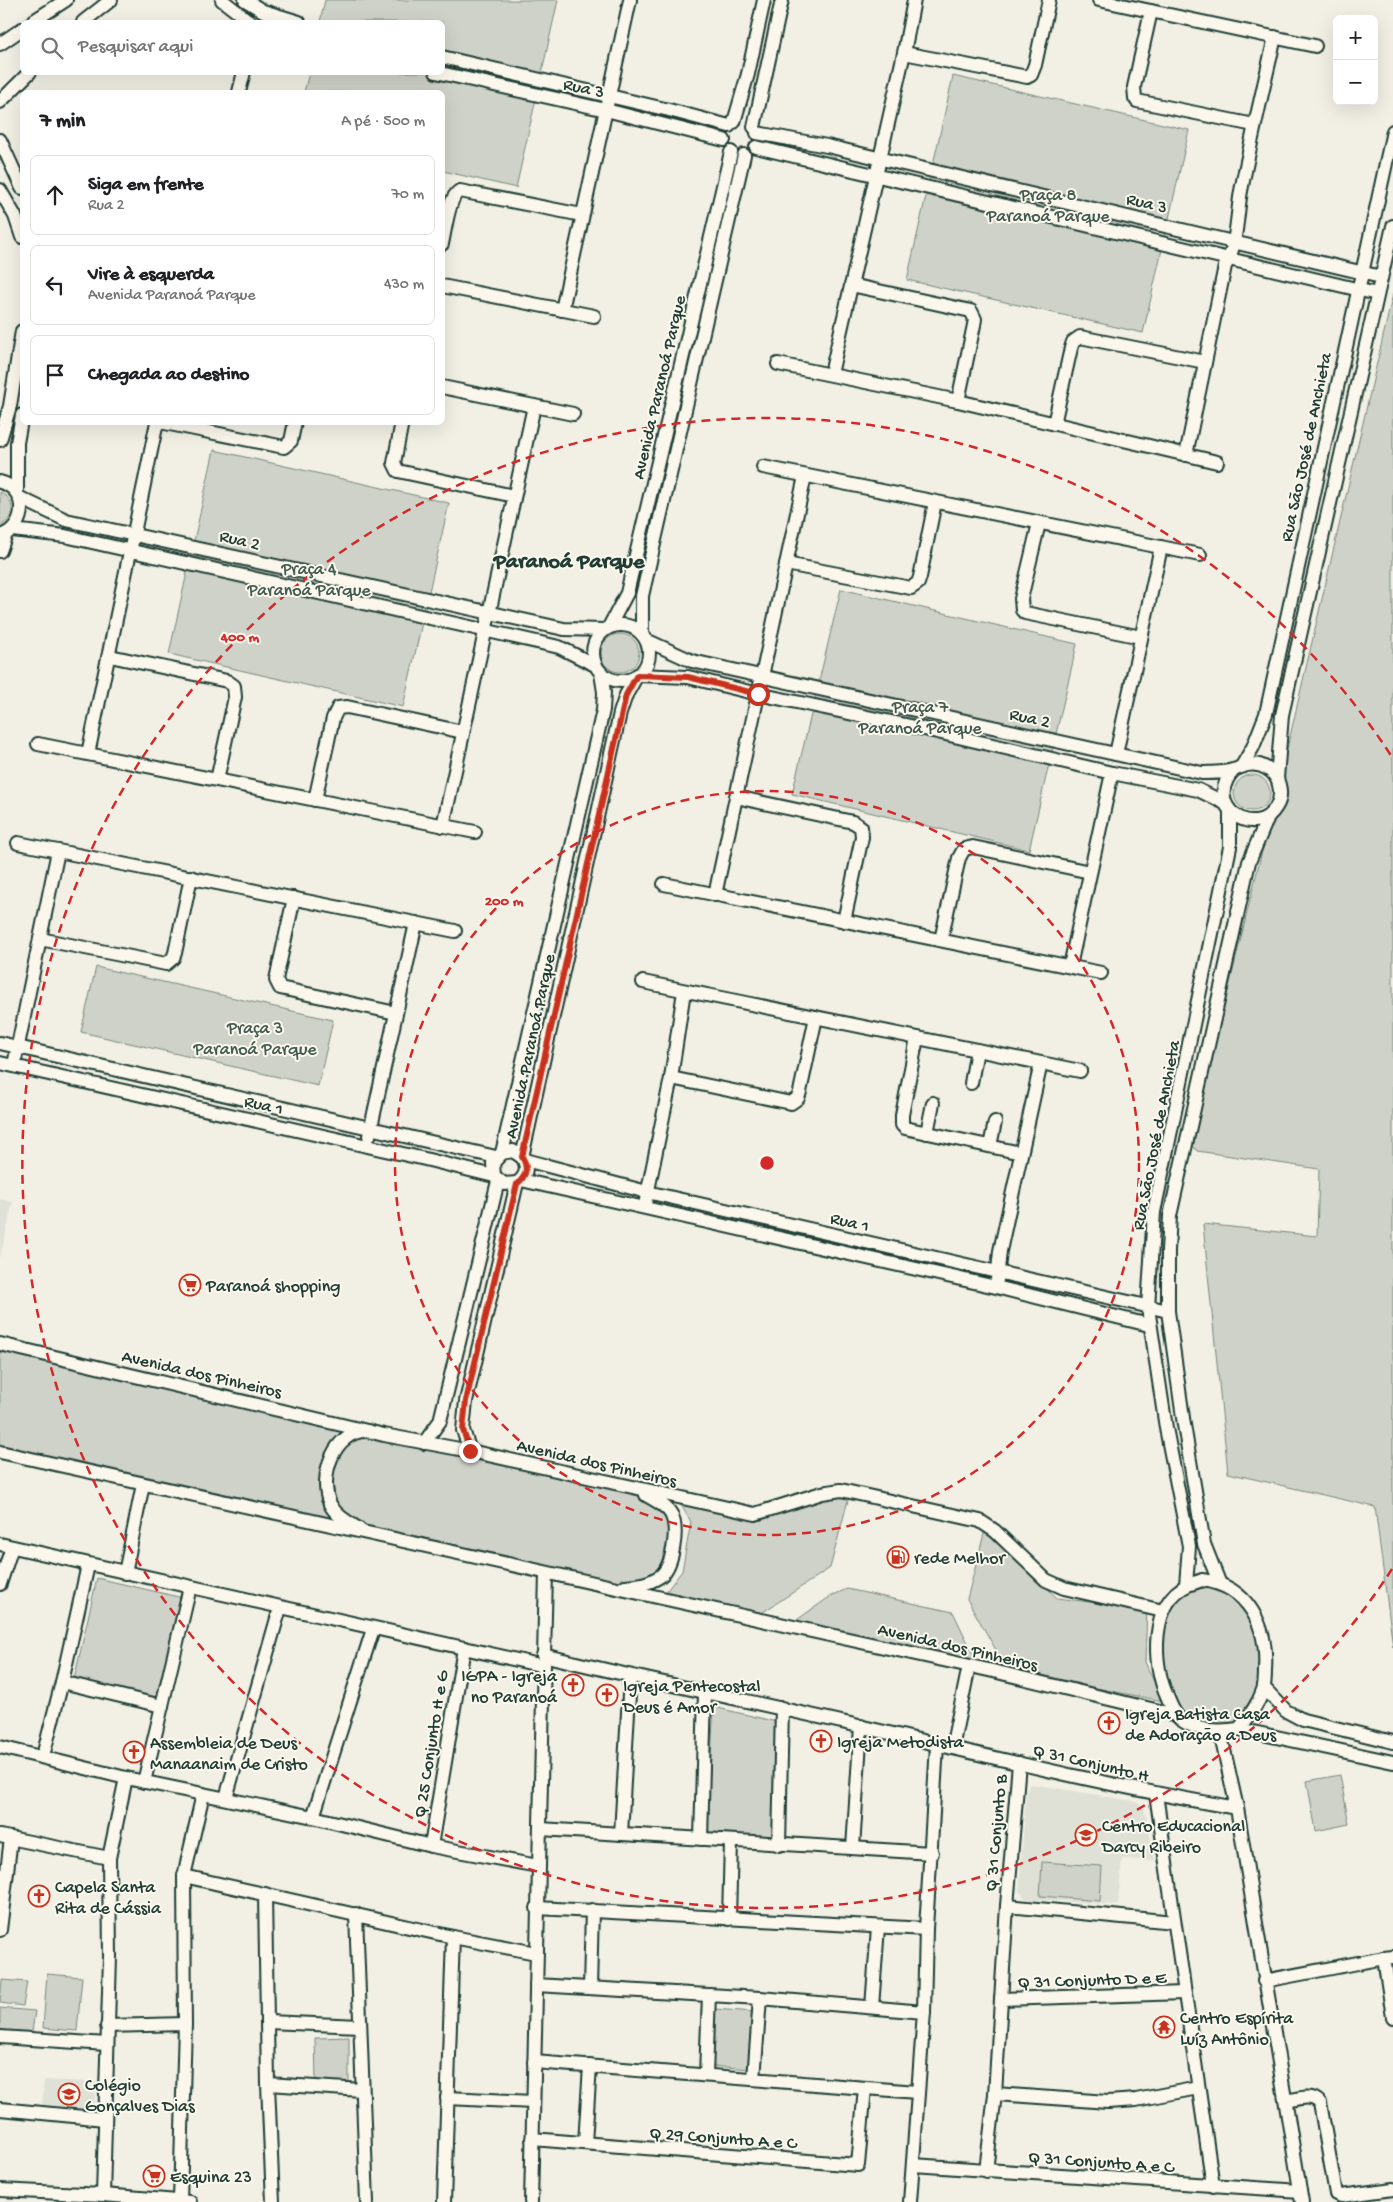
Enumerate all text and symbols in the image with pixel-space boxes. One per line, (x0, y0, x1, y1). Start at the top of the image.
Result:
map controls (1333, 15, 1378, 105)
button: + (1333, 15, 1378, 60)
search box (20, 20, 445, 75)
icon: search (38, 34, 66, 62)
text: Pesquisar aqui (78, 36, 193, 59)
button: − (1333, 60, 1378, 105)
street label: Rua 3 (561, 75, 606, 104)
text: 7 min (40, 110, 85, 135)
text: A pé · 500 m (341, 113, 425, 132)
text: Siga em frente (88, 174, 204, 197)
icon: ahead (41, 181, 69, 209)
text: 70 m (391, 186, 424, 205)
park label: Praça 8 Paranoá Parque (985, 186, 1110, 228)
street label: Rua 3 (1124, 190, 1169, 219)
text: Rua 2 (88, 197, 124, 216)
text: Vire à esquerda (88, 264, 214, 287)
icon: left (41, 271, 69, 299)
text: 430 m (384, 276, 424, 295)
text: Avenida Paranoá Parque (88, 287, 255, 306)
street label: Avenida Paranoá Parque (629, 293, 692, 482)
street label: Rua São José de Anchieta (1277, 350, 1338, 544)
icon: arrive (41, 361, 69, 389)
text: Chegada ao destino (88, 364, 249, 387)
street label: Rua 2 (217, 527, 262, 556)
district label: Paranoá Parque (493, 550, 645, 576)
park label: Praça 4 Paranoá Parque (246, 560, 371, 602)
text: 400 m (220, 629, 260, 647)
route start (747, 683, 770, 706)
park label: Praça 7 Paranoá Parque (857, 698, 982, 740)
street label: Rua 2 (1007, 705, 1052, 734)
text: 200 m (485, 893, 524, 911)
street label: Avenida Paranoá Parque (502, 952, 561, 1141)
park label: Praça 3 Paranoá Parque (192, 1019, 317, 1061)
street label: Rua São José de Anchieta (1129, 1038, 1186, 1232)
street label: Rua 1 (242, 1092, 285, 1121)
centre of rings (758, 1154, 776, 1172)
street label: Rua 1 (828, 1209, 871, 1238)
supermarket icon: Paranoá shopping (178, 1273, 202, 1297)
place label: Paranoá shopping (205, 1277, 341, 1298)
street label: Avenida dos Pinheiros (119, 1347, 285, 1404)
street label: Avenida dos Pinheiros (514, 1436, 680, 1493)
route end (459, 1440, 482, 1463)
fuel station icon: rede Melhor (886, 1545, 910, 1569)
place label: rede Melhor (914, 1549, 1007, 1570)
street label: Avenida dos Pinheiros (875, 1620, 1041, 1677)
place label: IGPA - Igreja no Paranoá (461, 1667, 558, 1709)
street label: Q 25 Conjunto H e G (410, 1668, 455, 1820)
church icon: IGPA - Igreja no Paranoá (561, 1673, 585, 1697)
place label: Igreja Pentecostal Deus é Amor (622, 1677, 761, 1719)
church icon: Igreja Pentecostal Deus é Amor (595, 1683, 619, 1707)
place label: Igreja Batista Casa de Adoração a Deus (1125, 1705, 1277, 1747)
church icon: Igreja Batista Casa de Adoração a Deus (1097, 1711, 1121, 1735)
church icon: Igreja Metodista (809, 1729, 833, 1753)
place label: Igreja Metodista (837, 1733, 965, 1754)
place label: Assembleia de Deus Manaanaim de Cristo (150, 1734, 308, 1776)
church icon: Assembleia de Deus Manaanaim de Cristo (122, 1740, 146, 1764)
street label: Q 31 Conjunto H (1030, 1741, 1151, 1788)
street label: Q 31 Conjunto B (982, 1773, 1013, 1893)
place label: Centro Educacional Darcy Ribeiro (1101, 1817, 1245, 1859)
school or university icon: Centro Educacional Darcy Ribeiro (1074, 1823, 1098, 1847)
place label: Capela Santa Rita de Cássia (55, 1878, 162, 1920)
church icon: Capela Santa Rita de Cássia (27, 1884, 51, 1908)
street label: Q 31 Conjunto D e E (1017, 1968, 1168, 1995)
place label: Centro Espírita Luíz Antônio (1180, 2009, 1294, 2051)
temple icon: Centro Espírita Luíz Antônio (1152, 2015, 1176, 2039)
place label: Colégio Gonçalves Dias (85, 2076, 196, 2118)
school or university icon: Colégio Gonçalves Dias (57, 2082, 81, 2106)
street label: Q 29 Conjunto A e C (649, 2124, 798, 2155)
street label: Q 31 Conjunto A e C (1027, 2148, 1176, 2179)
supermarket icon: Esquina 23 (142, 2164, 166, 2188)
place label: Esquina 23 (170, 2168, 252, 2189)

